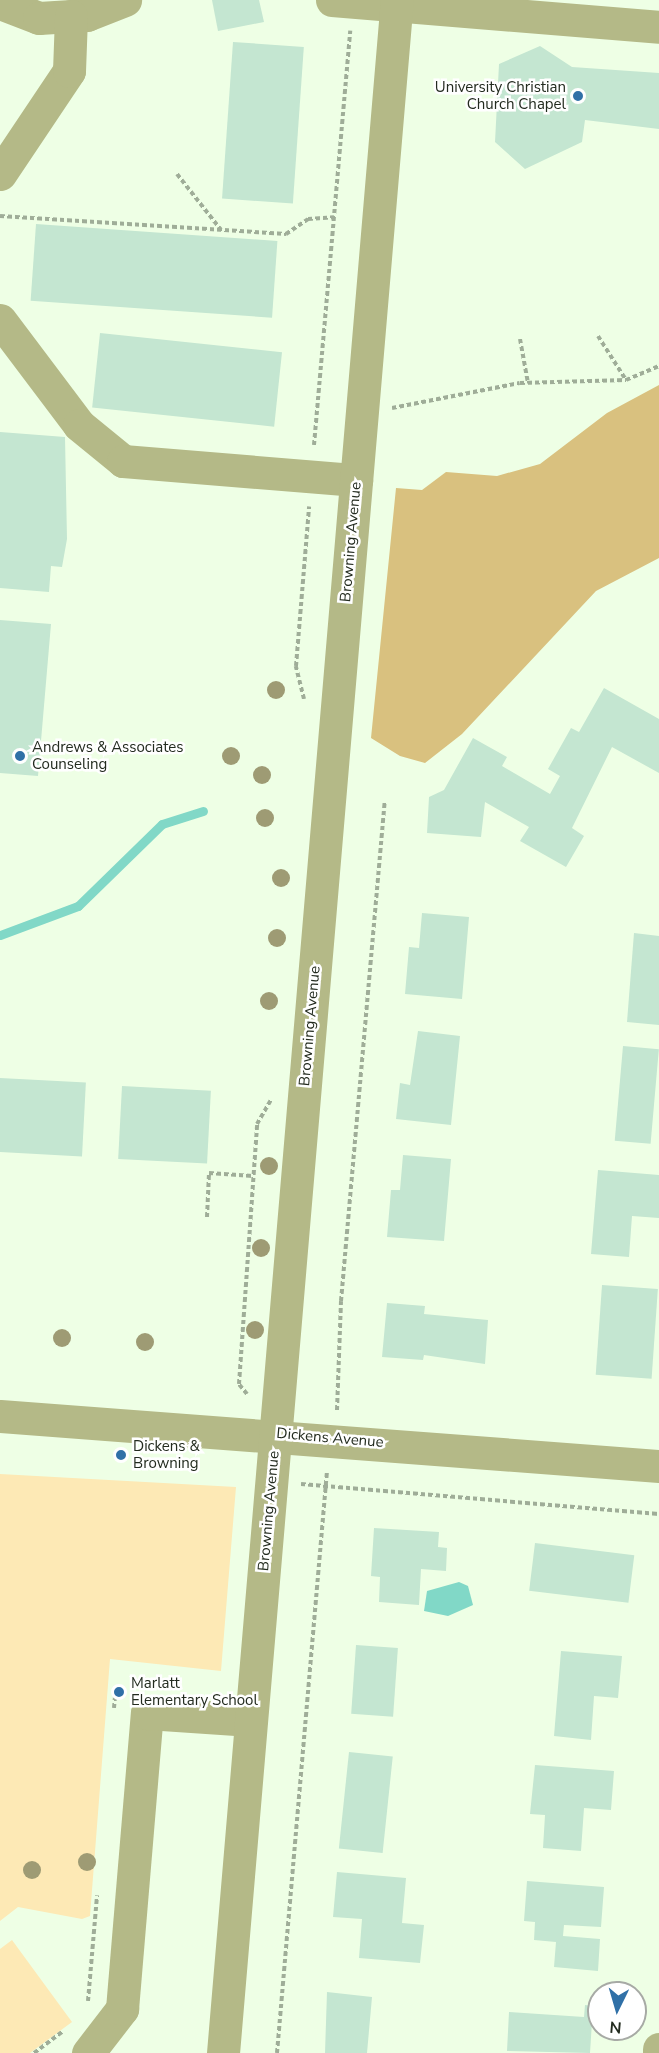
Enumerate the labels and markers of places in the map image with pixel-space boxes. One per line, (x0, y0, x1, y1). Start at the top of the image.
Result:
place label: University Christian Church Chapel (435, 78, 566, 113)
marker: University Christian Church Chapel (571, 89, 585, 103)
place label: Andrews & Associates Counseling (32, 738, 183, 773)
marker: Andrews & Associates Counseling (13, 749, 27, 763)
place label: Dickens & Browning (133, 1437, 200, 1472)
marker: Dickens & Browning (114, 1448, 128, 1462)
place label: Marlatt Elementary School (131, 1674, 258, 1709)
marker: Marlatt Elementary School (112, 1685, 126, 1699)

